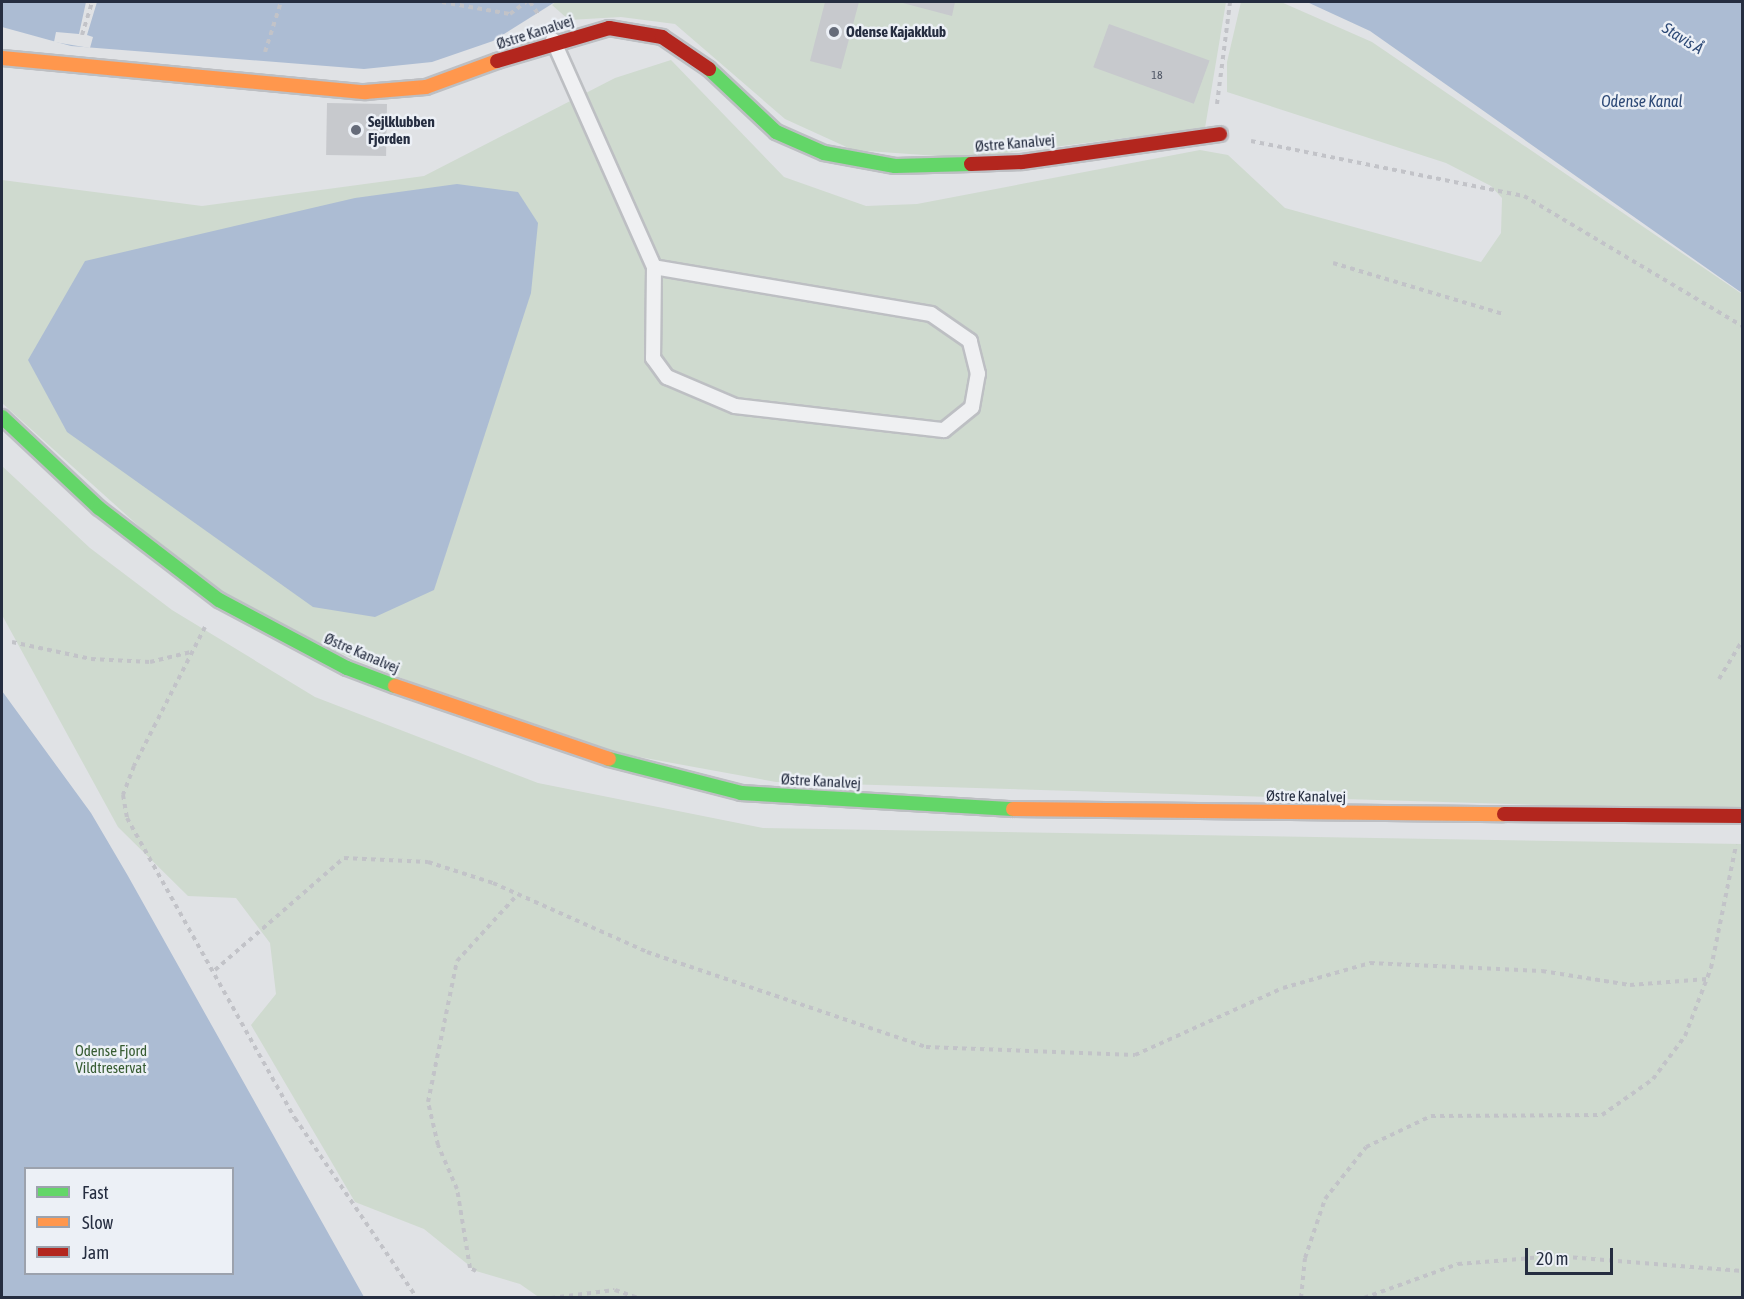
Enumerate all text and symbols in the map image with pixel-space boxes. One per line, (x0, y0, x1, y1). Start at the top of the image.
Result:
street label: Østre Kanalvej (494, 11, 576, 53)
water label: Stavis Å (1659, 18, 1707, 58)
place label: Odense Kajakklub (846, 23, 946, 41)
marker: Odense Kajakklub (827, 25, 841, 39)
house number: 18 (1151, 69, 1163, 83)
water label: Odense Kanal (1601, 91, 1683, 111)
place label: Sejlklubben Fjorden (368, 112, 435, 147)
marker: Sejlklubben Fjorden (349, 123, 363, 137)
street label: Østre Kanalvej (974, 131, 1056, 155)
street label: Østre Kanalvej (322, 629, 402, 677)
street label: Østre Kanalvej (781, 770, 861, 792)
street label: Østre Kanalvej (1266, 786, 1346, 806)
park label: Odense Fjord Vildtreservat (75, 1041, 147, 1076)
legend (24, 1167, 234, 1275)
text: Fast (82, 1182, 109, 1203)
text: Slow (82, 1212, 113, 1233)
scale bar (1528, 1236, 1616, 1274)
text: Jam (82, 1242, 109, 1263)
text: 20 m (1536, 1248, 1568, 1269)

